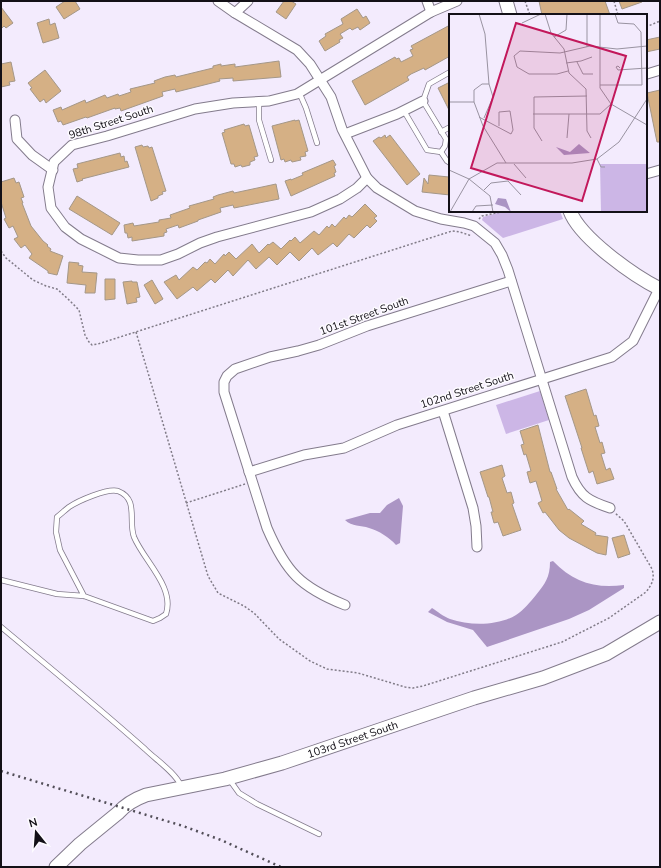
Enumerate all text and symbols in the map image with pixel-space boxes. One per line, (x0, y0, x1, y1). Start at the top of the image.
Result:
inset map (449, 14, 647, 212)
street label: 98th Street South (67, 101, 155, 143)
street label: 101st Street South (317, 293, 411, 339)
street label: 102nd Street South (418, 368, 516, 412)
street label: 103rd Street South (305, 717, 400, 762)
north arrow (16, 812, 56, 852)
text: N (27, 815, 39, 831)

